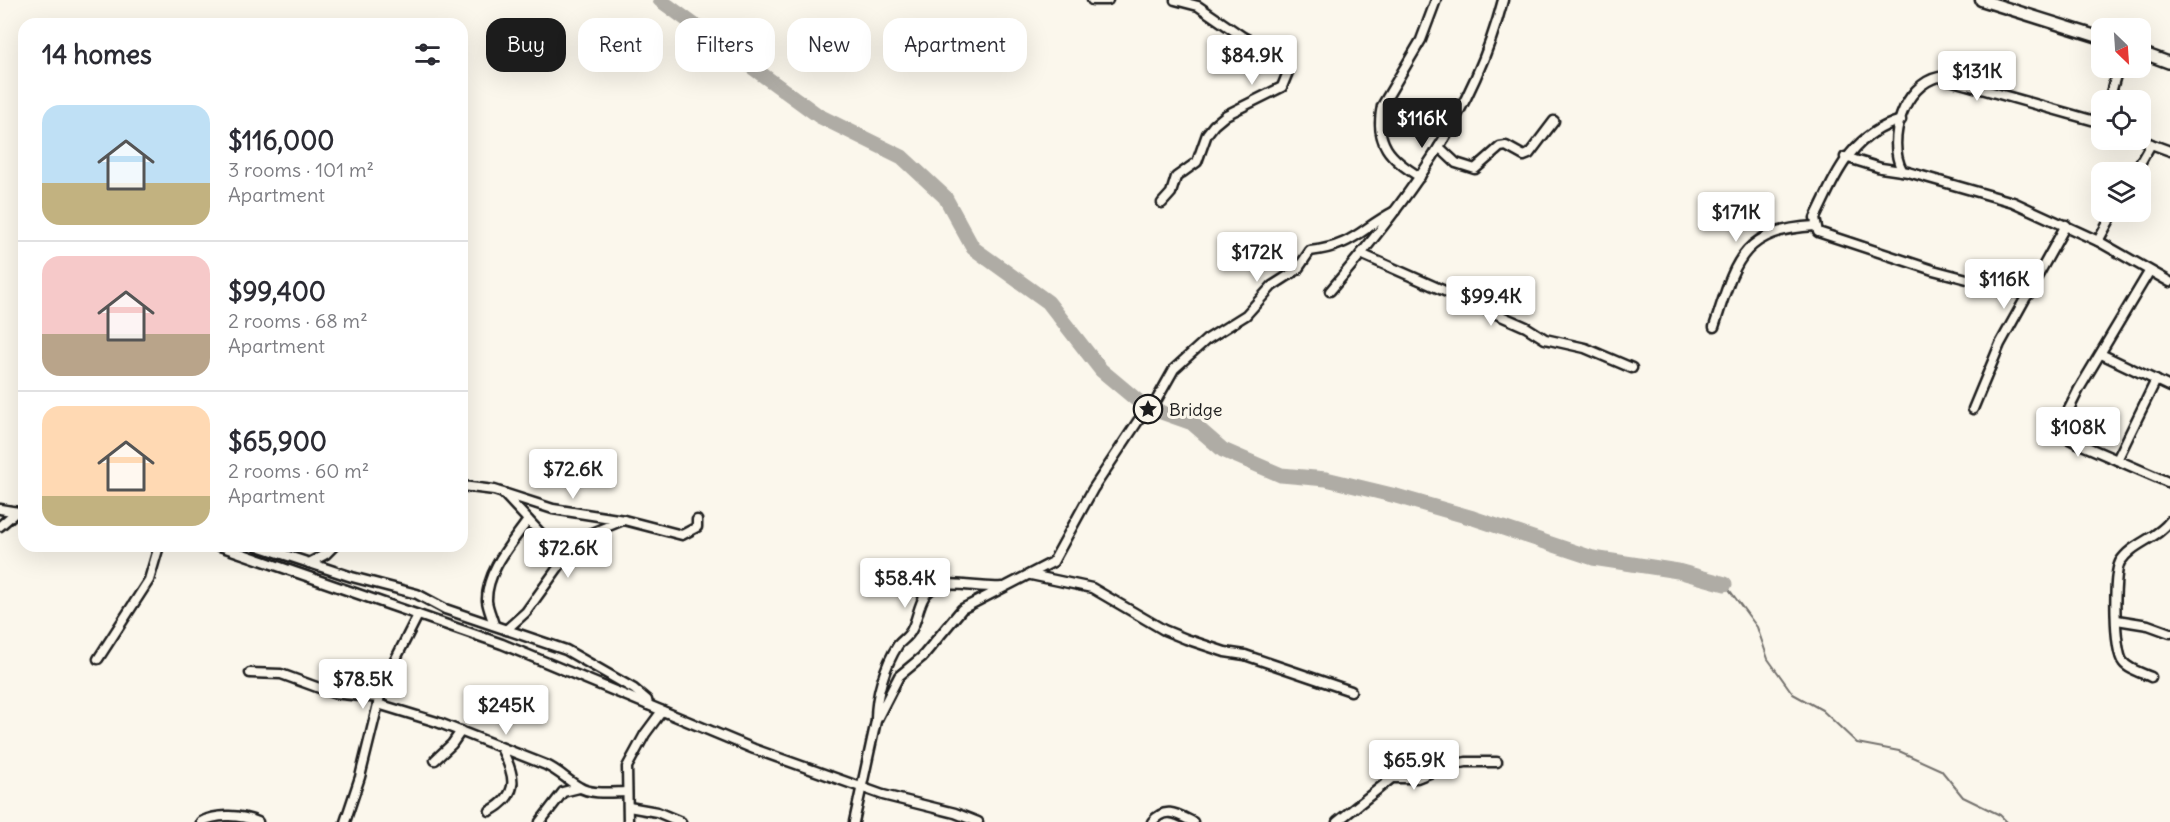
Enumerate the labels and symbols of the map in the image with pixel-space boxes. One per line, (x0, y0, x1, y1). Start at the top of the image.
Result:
north arrow (2091, 18, 2151, 78)
pin: $84.9K (1203, 35, 1301, 86)
pin: $131K (1935, 51, 2019, 102)
pin: $116K (1380, 98, 1464, 149)
pin: $171K (1694, 192, 1778, 243)
pin: $172K (1215, 232, 1299, 283)
pin: $116K (1962, 259, 2046, 310)
pin: $99.4K (1442, 276, 1540, 327)
place icon: Bridge (1132, 393, 1164, 425)
place label: Bridge (1169, 398, 1223, 421)
pin: $108K (2036, 407, 2120, 458)
pin: $72.6K (524, 449, 622, 500)
pin: $72.6K (519, 528, 617, 579)
pin: $58.4K (856, 558, 954, 609)
pin: $78.5K (314, 659, 412, 710)
pin: $245K (464, 685, 548, 736)
pin: $65.9K (1365, 740, 1463, 791)

